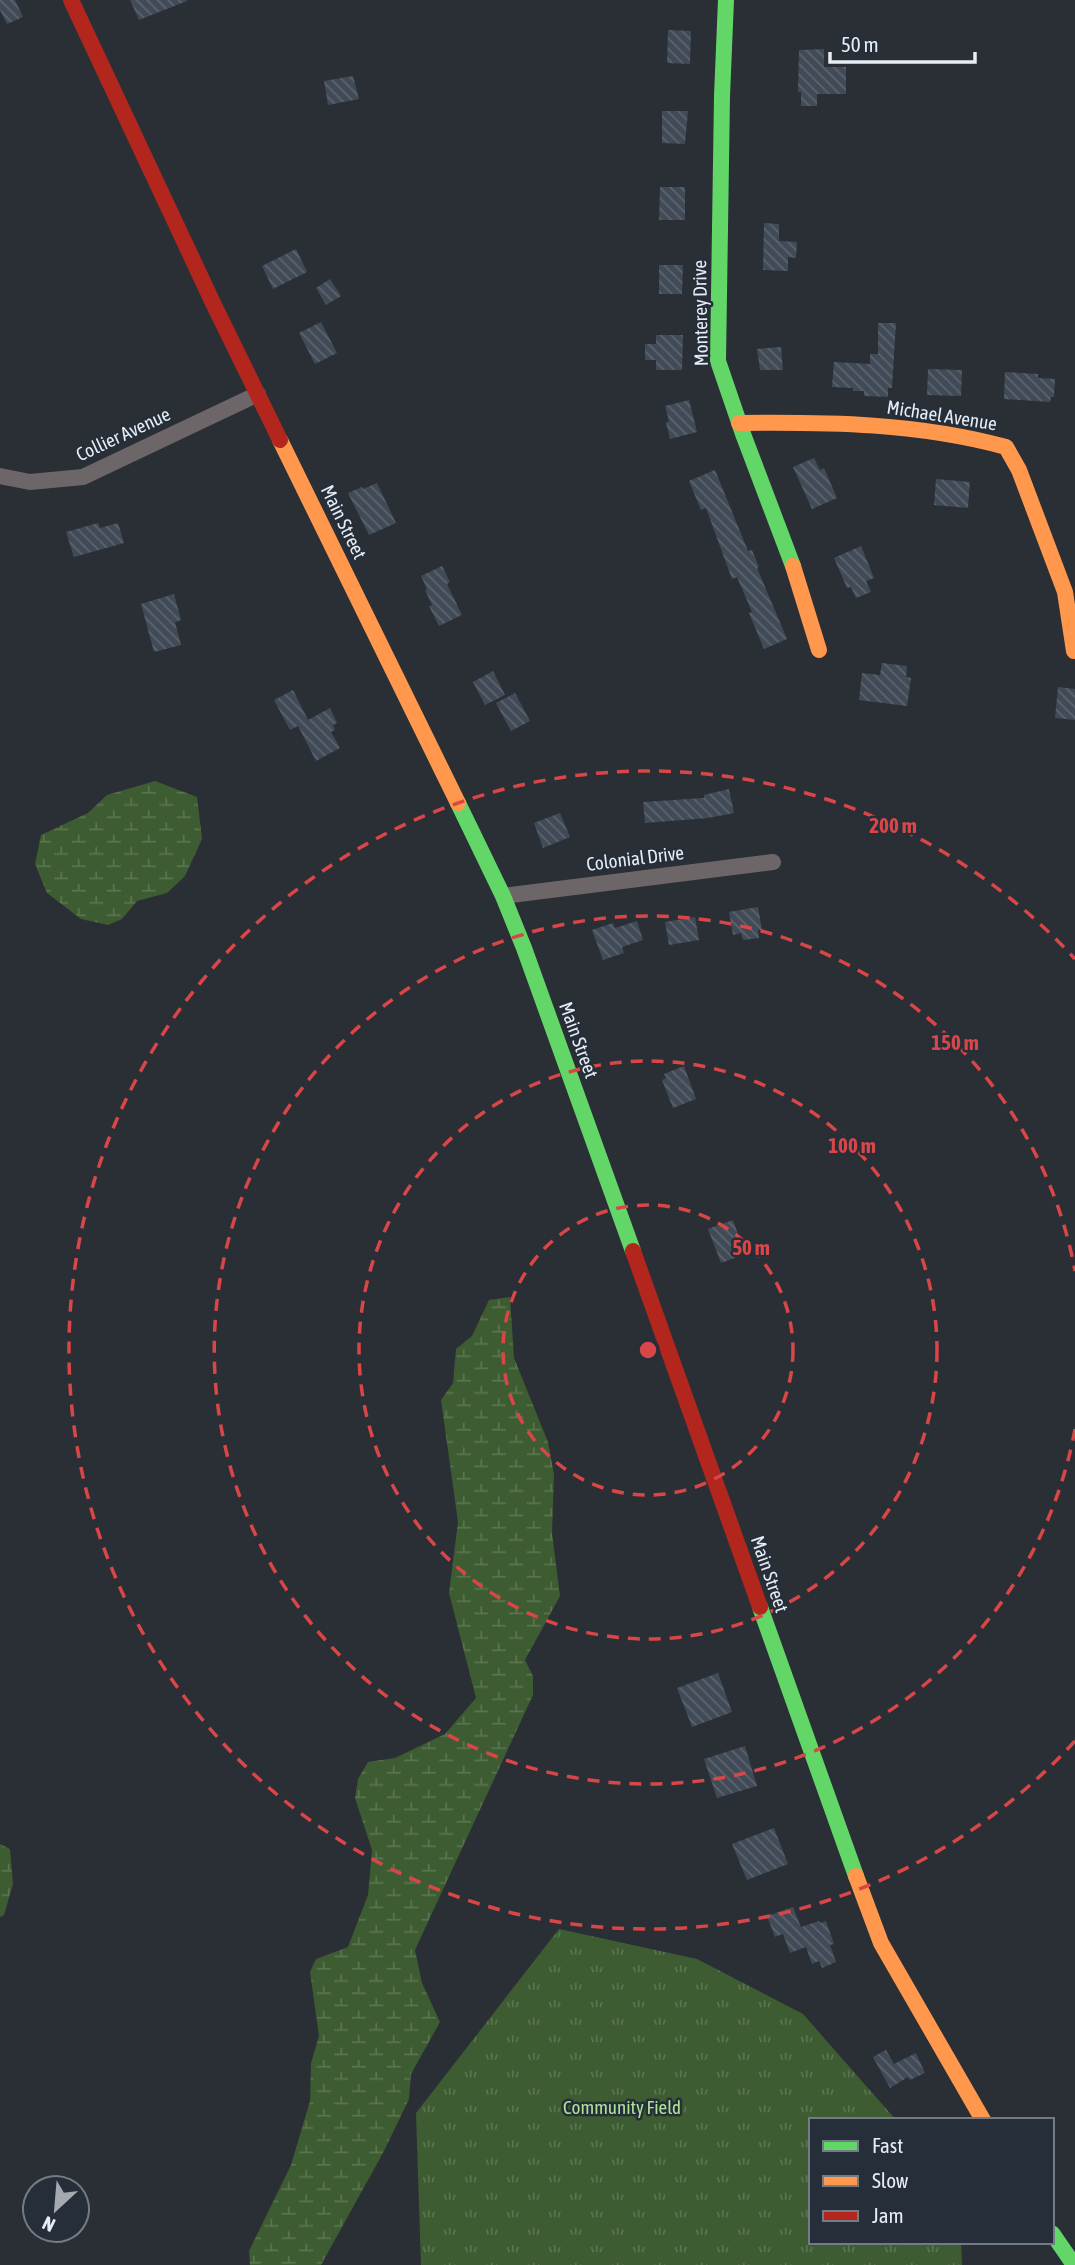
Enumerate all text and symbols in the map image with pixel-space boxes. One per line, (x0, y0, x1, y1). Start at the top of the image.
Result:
scale bar (830, 21, 975, 65)
text: 50 m (841, 32, 879, 56)
street label: Monterey Drive (688, 260, 712, 366)
street label: Michael Avenue (885, 395, 999, 435)
street label: Collier Avenue (72, 403, 174, 465)
street label: Main Street (317, 481, 371, 563)
text: 200 m (869, 813, 917, 837)
street label: Colonial Drive (585, 841, 685, 875)
street label: Main Street (555, 999, 603, 1081)
text: 150 m (931, 1030, 979, 1054)
text: 100 m (828, 1133, 876, 1157)
text: 50 m (732, 1235, 770, 1259)
centre of rings (636, 1338, 660, 1362)
street label: Main Street (747, 1533, 793, 1615)
park label: Community Field (563, 2096, 681, 2118)
legend (809, 2118, 1054, 2244)
text: Fast (872, 2133, 903, 2157)
text: Slow (872, 2168, 909, 2192)
north arrow (21, 2174, 91, 2244)
text: Jam (872, 2203, 904, 2227)
text: N (39, 2212, 58, 2237)

